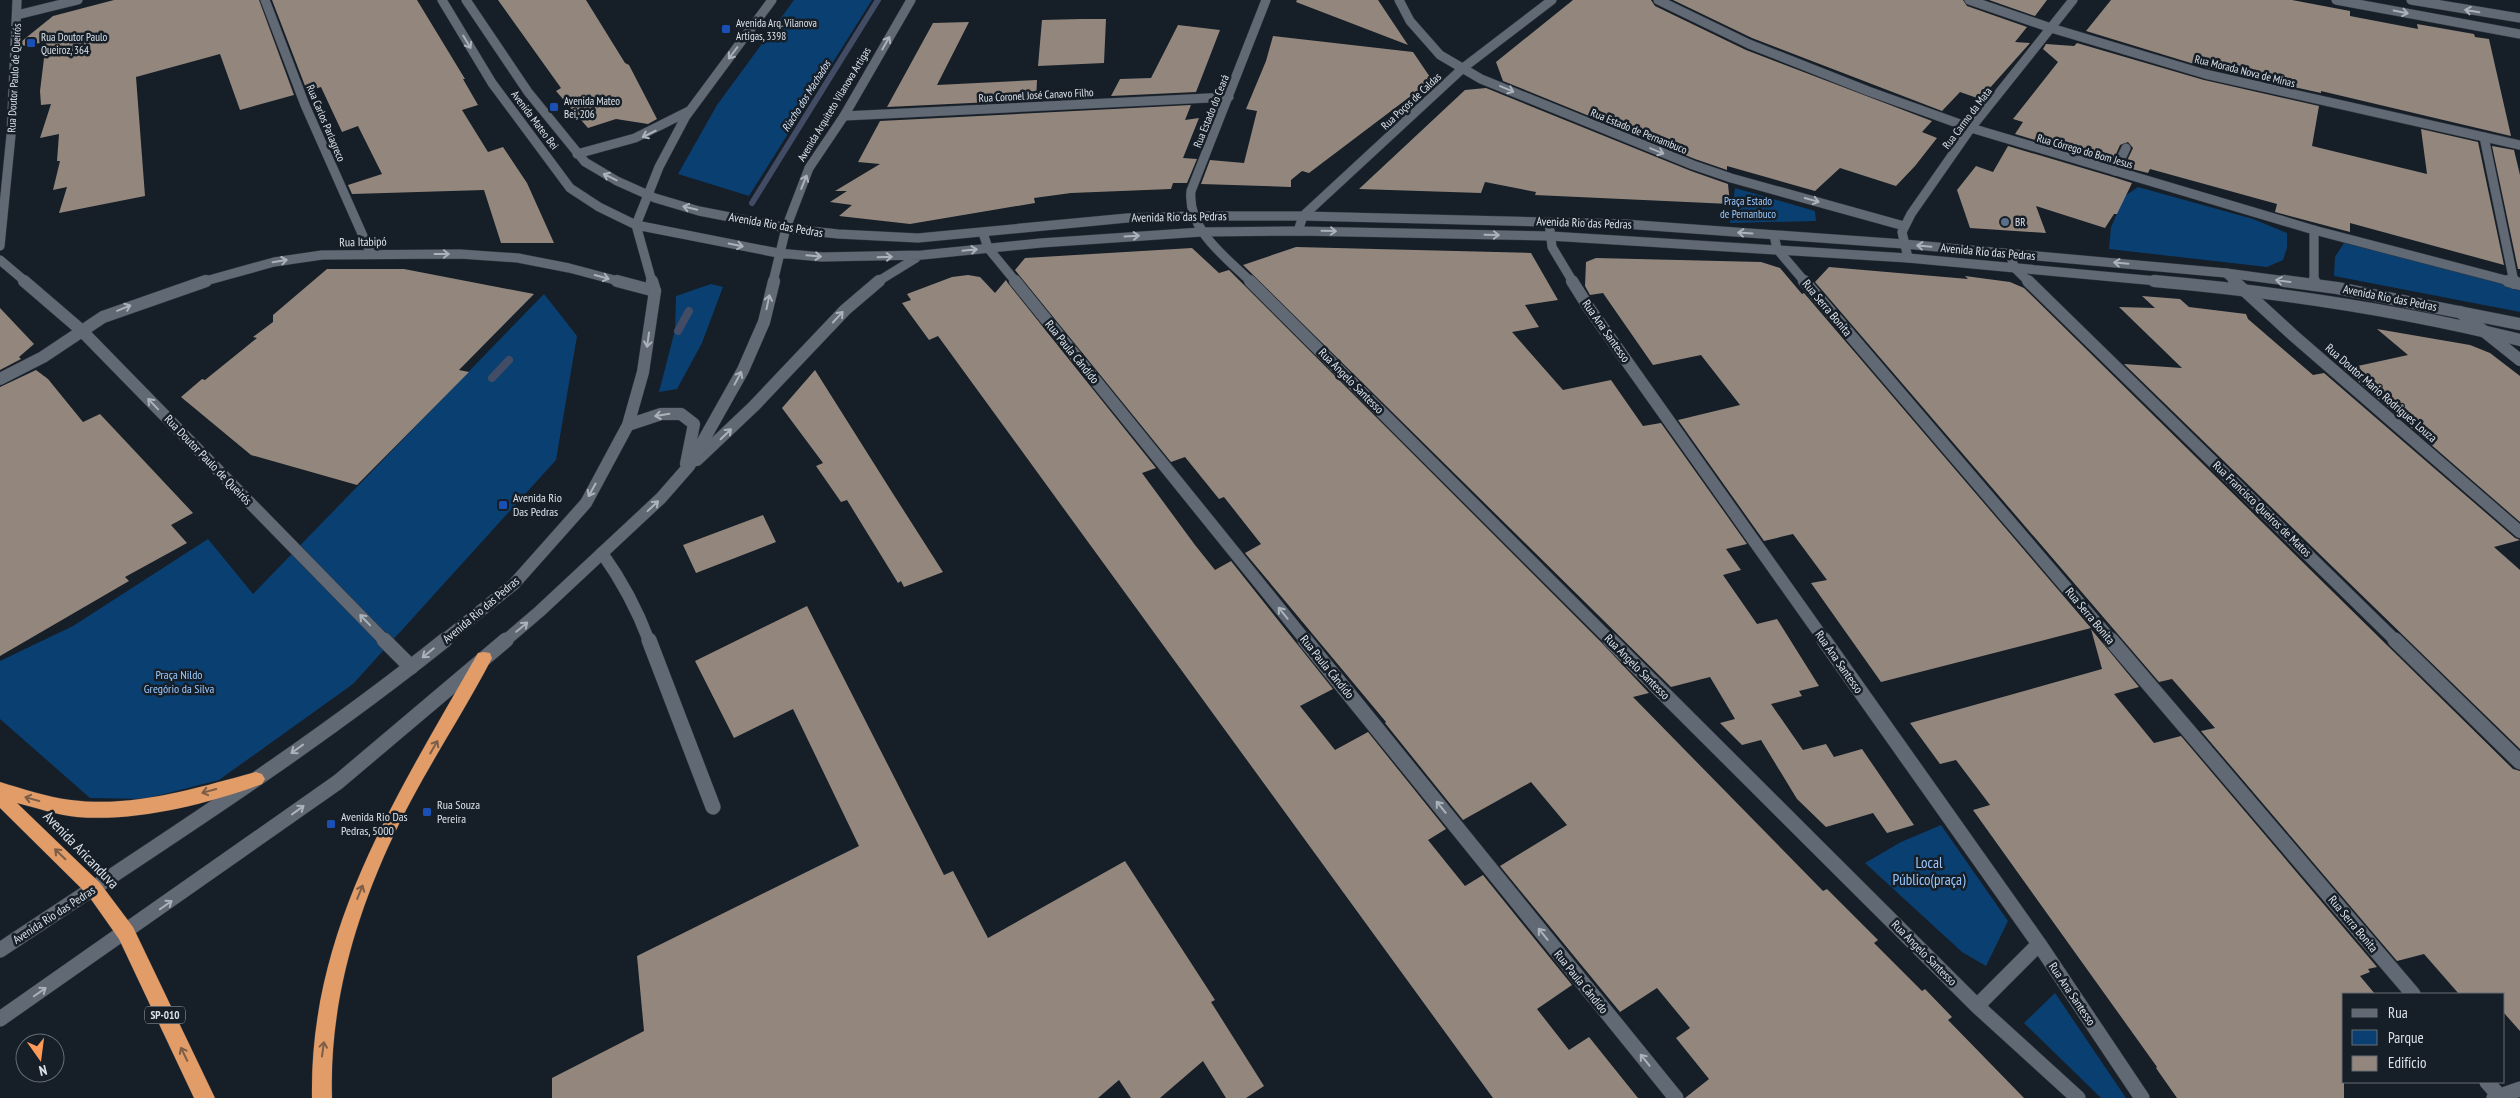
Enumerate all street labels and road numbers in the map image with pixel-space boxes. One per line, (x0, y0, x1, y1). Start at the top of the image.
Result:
street label: Rua Doutor Paulo de Queirós (4, 23, 24, 133)
street label: Avenida Arquiteto Vilanova Artigas (794, 44, 874, 164)
street label: Rua Morada Nova de Minas (2193, 52, 2297, 90)
street label: Rua Poços de Caldas (1378, 69, 1444, 132)
street label: Rua Estado do Ceará (1190, 72, 1232, 150)
street label: Rua Carlos Parlagreco (303, 82, 349, 164)
street label: Rua Carmo da Mata (1939, 84, 1995, 152)
street label: Rua Coronel José Canavo Filho (978, 85, 1094, 105)
street label: Avenida Mateo Bei (508, 88, 562, 152)
street label: Rua Estado de Pernambuco (1589, 105, 1689, 157)
street label: Rua Córrego do Bom Jesus (2035, 131, 2135, 171)
street label: Avenida Rio das Pedras (1131, 208, 1227, 225)
street label: Avenida Rio das Pedras (728, 209, 824, 240)
street label: Avenida Rio das Pedras (1536, 213, 1632, 232)
street label: Rua Itabipó (339, 234, 387, 249)
street label: Avenida Rio das Pedras (1940, 240, 2036, 263)
street label: Rua Serra Bonita (1799, 276, 1855, 339)
street label: Avenida Rio das Pedras (2342, 281, 2438, 314)
street label: Rua Ana Santesso (1579, 297, 1633, 365)
street label: Rua Paula Cândido (1042, 317, 1103, 386)
street label: Rua Doutor Mario Rodrigues Louza (2323, 340, 2440, 445)
street label: Rua Angelo Santesso (1316, 345, 1387, 416)
street label: Rua Doutor Paulo de Queirós (161, 411, 255, 508)
street label: Rua Francisco Queiros de Matos (2210, 458, 2315, 560)
street label: Avenida Rio das Pedras (439, 573, 522, 646)
street label: Rua Serra Bonita (2062, 584, 2118, 647)
street label: Rua Ana Santesso (1812, 628, 1866, 696)
street label: Rua Angelo Santesso (1602, 631, 1673, 702)
street label: Rua Paula Cândido (1297, 632, 1358, 701)
street label: Avenida Aricanduva (39, 807, 123, 893)
street label: Avenida Rio das Pedras (10, 882, 98, 947)
street label: Rua Serra Bonita (2325, 892, 2381, 955)
street label: Rua Angelo Santesso (1889, 917, 1960, 988)
street label: Rua Paula Cândido (1551, 947, 1612, 1016)
street label: Rua Ana Santesso (2046, 959, 2099, 1028)
road number: SP-010 (145, 1006, 185, 1024)

